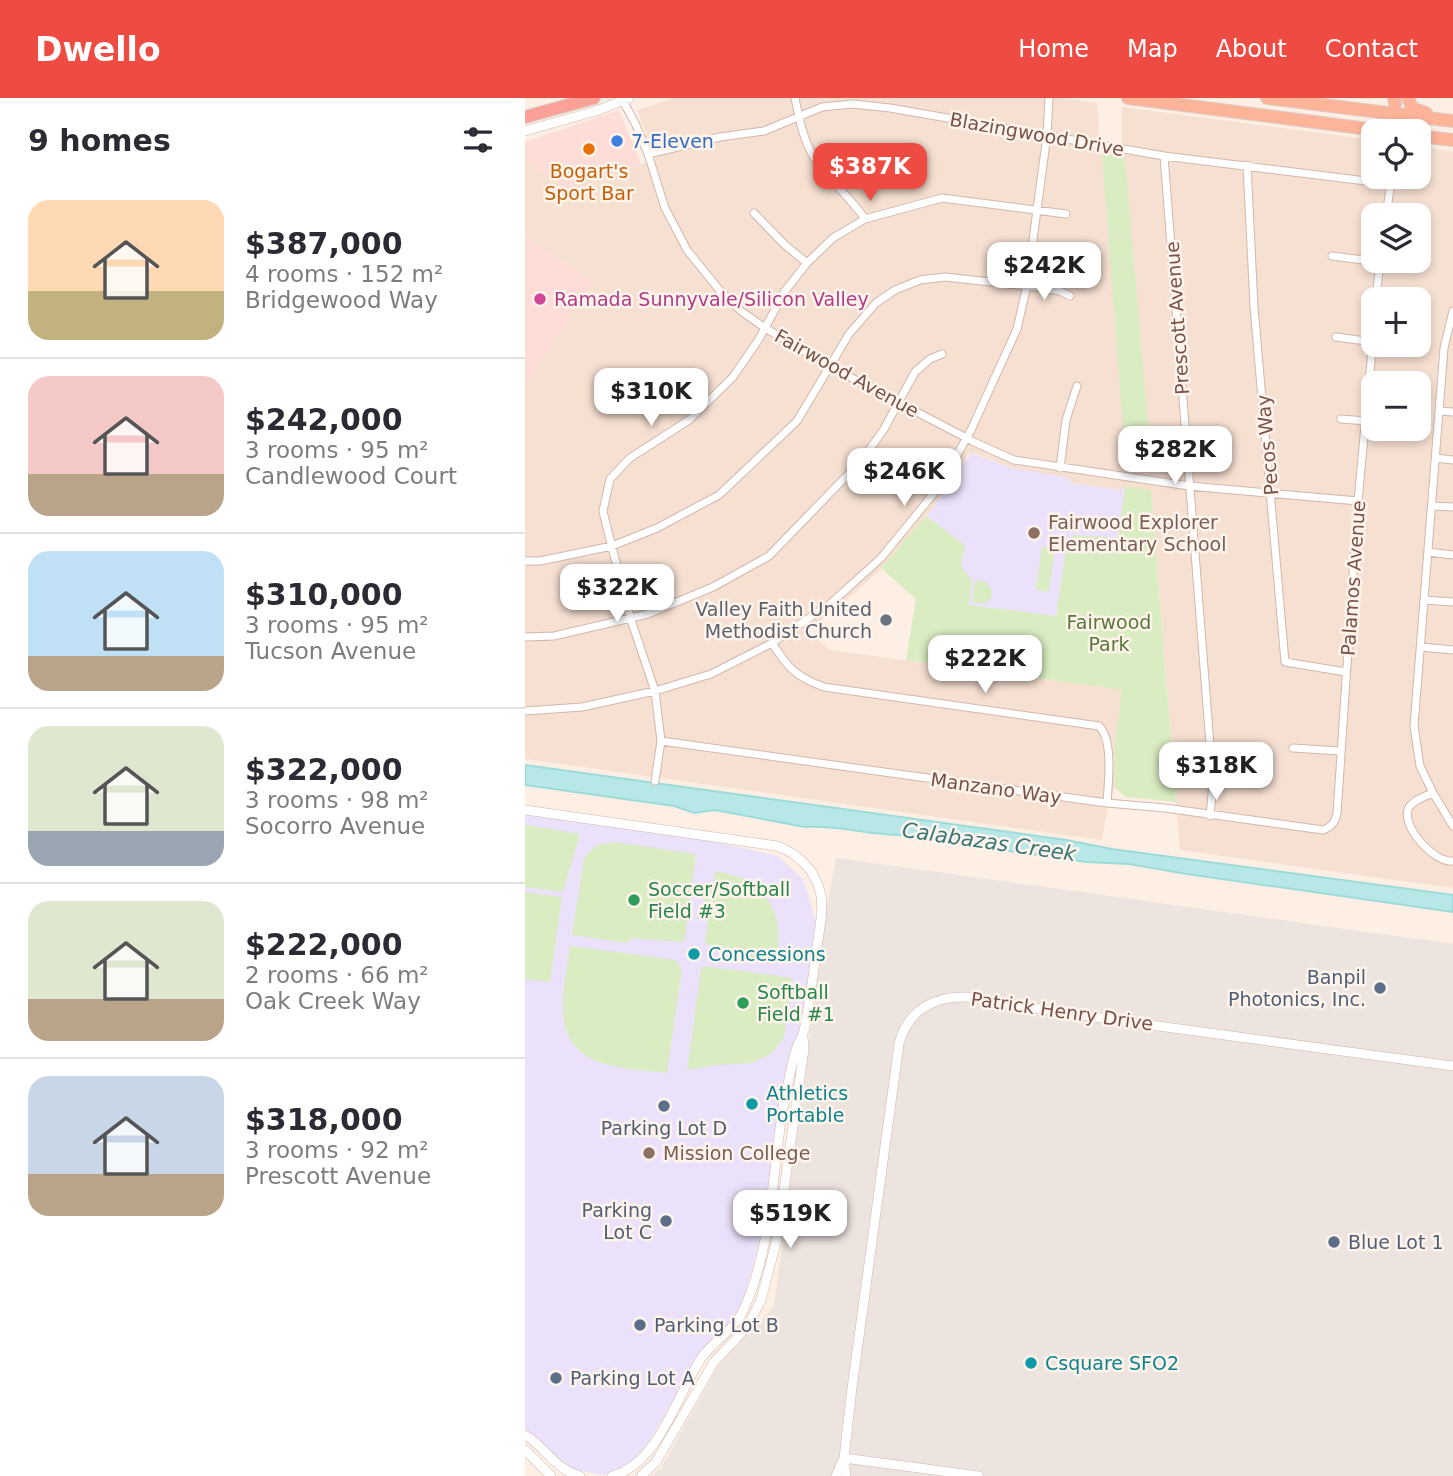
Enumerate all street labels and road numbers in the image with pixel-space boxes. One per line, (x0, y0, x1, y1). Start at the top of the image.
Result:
street label: Blazingwood Drive (948, 108, 1126, 160)
street label: Prescott Avenue (1161, 241, 1193, 395)
street label: Fairwood Avenue (771, 324, 923, 422)
street label: Pecos Way (1252, 394, 1282, 496)
street label: Palamos Avenue (1337, 500, 1369, 656)
street label: Manzano Way (929, 768, 1063, 808)
street label: Patrick Henry Drive (969, 987, 1155, 1035)

